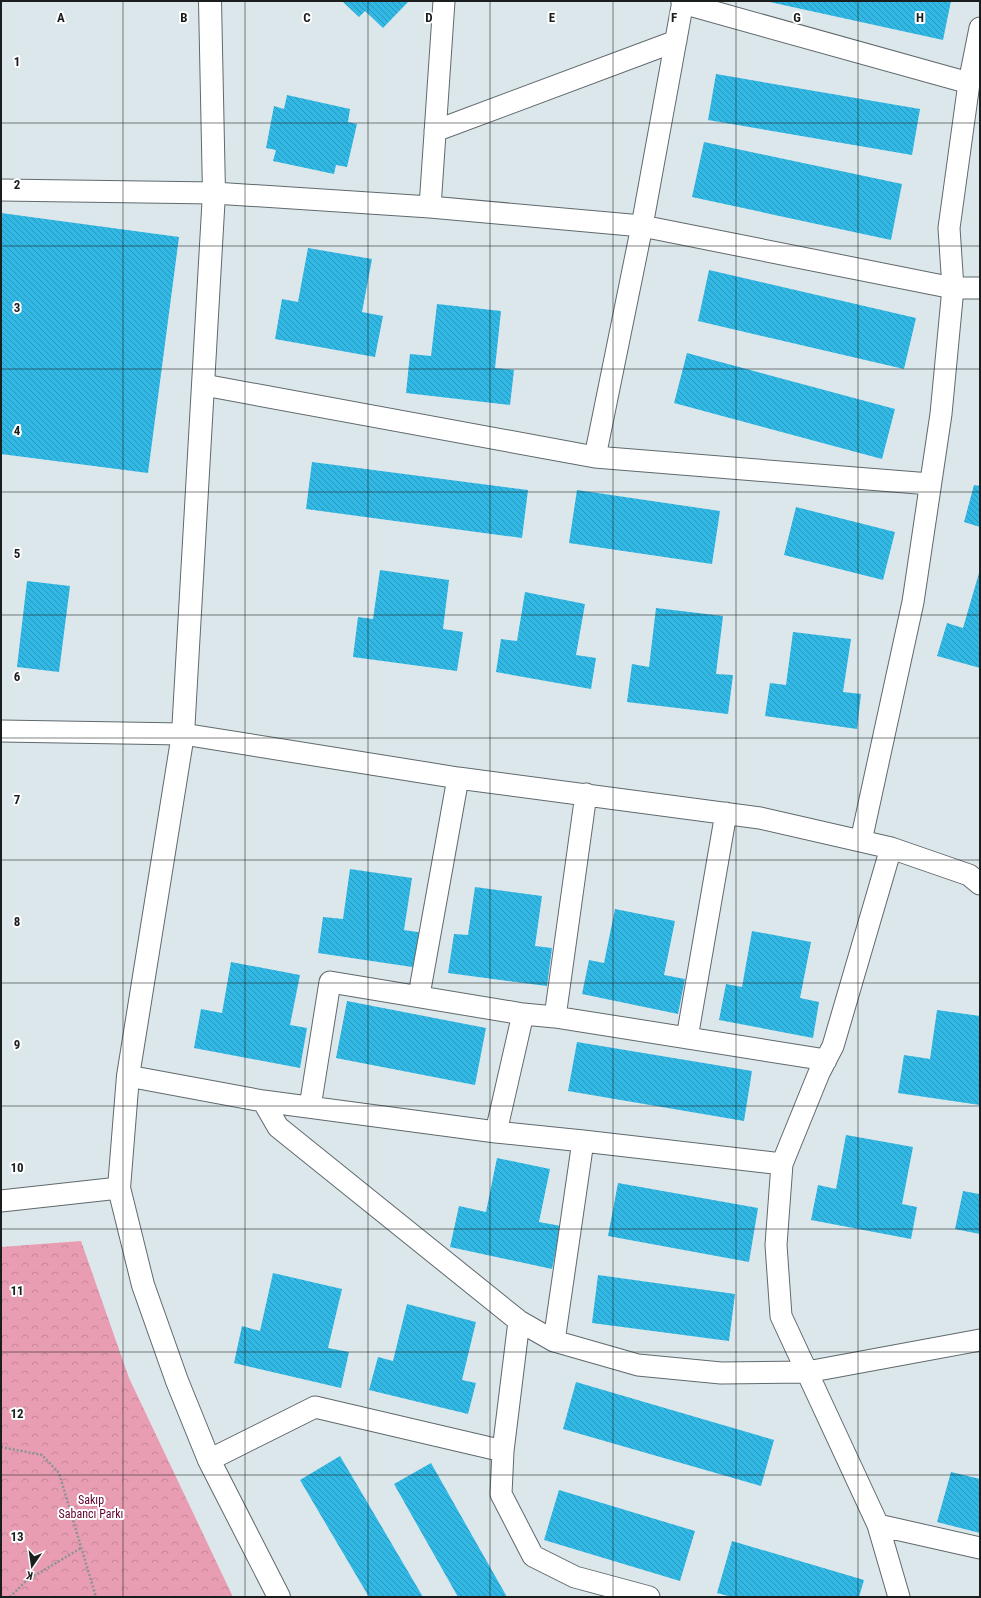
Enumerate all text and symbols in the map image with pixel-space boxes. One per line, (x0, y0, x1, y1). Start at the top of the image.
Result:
text: A (57, 10, 65, 25)
text: B (180, 10, 188, 25)
text: C (303, 10, 311, 25)
text: D (425, 10, 433, 25)
text: E (549, 10, 556, 25)
text: F (671, 10, 677, 25)
text: G (793, 10, 801, 25)
text: H (916, 10, 924, 25)
text: 1 (14, 54, 20, 69)
text: 2 (14, 177, 21, 192)
text: 3 (14, 300, 20, 315)
text: 4 (14, 423, 21, 438)
text: 5 (14, 546, 21, 561)
text: 6 (14, 669, 21, 684)
text: 7 (14, 792, 21, 807)
text: 8 (14, 914, 20, 929)
text: 9 (14, 1037, 20, 1052)
text: 10 (10, 1160, 24, 1175)
text: 11 (10, 1283, 24, 1298)
text: 12 (10, 1406, 24, 1421)
park label: Sakıp Sabancı Parkı (59, 1493, 123, 1521)
text: 13 (10, 1529, 24, 1544)
north arrow (12, 1546, 52, 1586)
text: K (25, 1568, 34, 1582)

